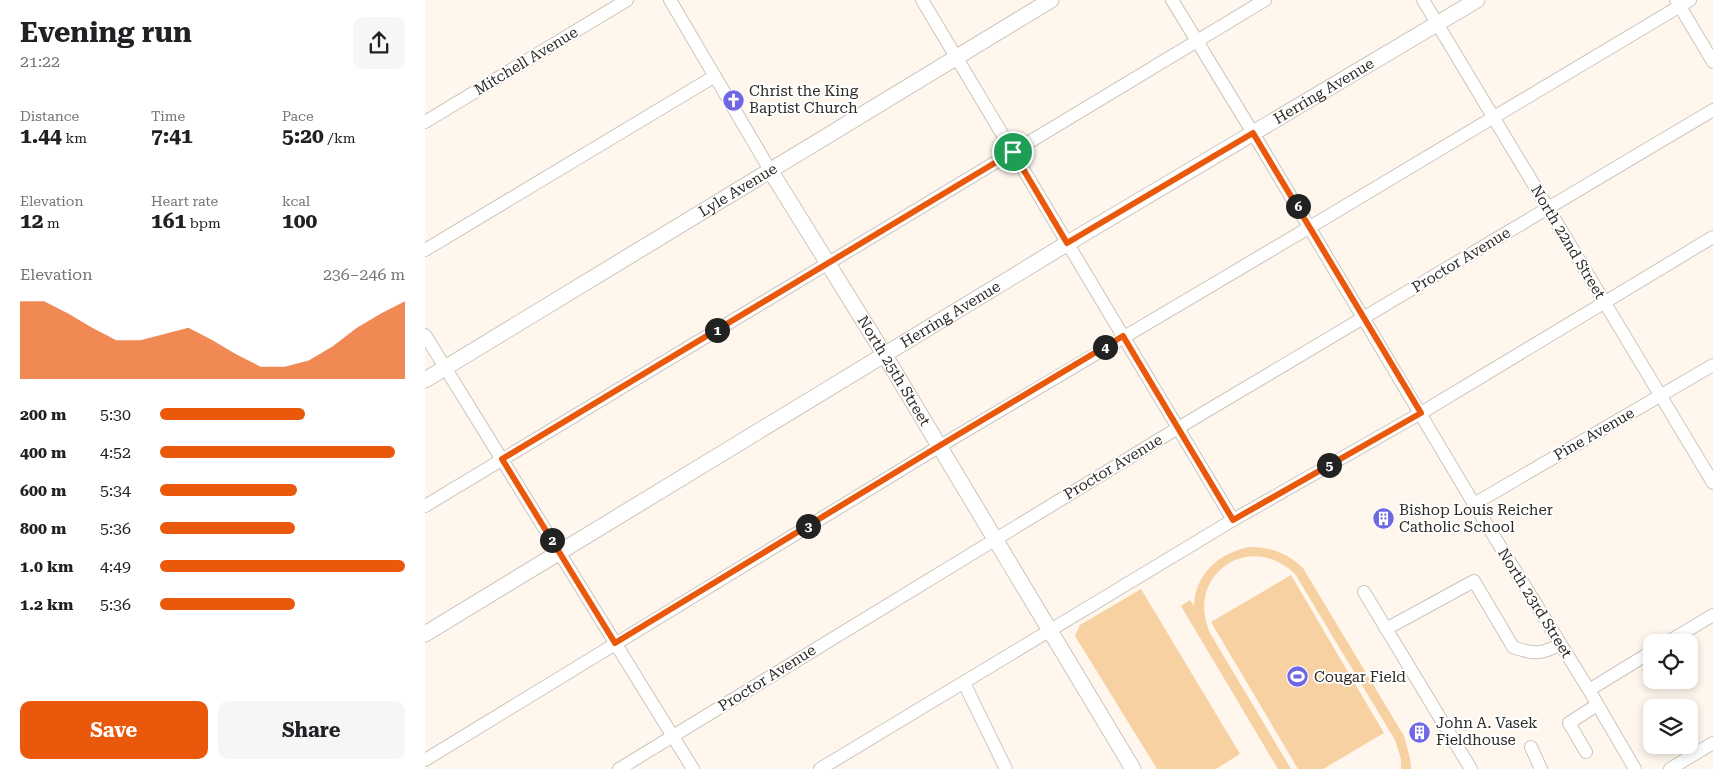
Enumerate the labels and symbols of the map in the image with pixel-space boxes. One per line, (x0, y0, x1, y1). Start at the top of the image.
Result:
street label: Mitchell Avenue (471, 23, 581, 99)
street label: Herring Avenue (1270, 54, 1377, 128)
place label: Christ the King Baptist Church (749, 82, 859, 117)
church icon: Christ the King Baptist Church (721, 88, 745, 112)
pin (992, 131, 1034, 173)
street label: Lyle Avenue (695, 159, 780, 221)
street label: North 22nd Street (1527, 182, 1609, 302)
pin: 6 (1285, 194, 1311, 218)
street label: Proctor Avenue (1408, 224, 1514, 296)
street label: Herring Avenue (897, 277, 1004, 352)
street label: North 25th Street (854, 313, 934, 430)
pin: 1 (705, 318, 729, 342)
pin: 4 (1093, 334, 1117, 360)
street label: Pine Avenue (1551, 404, 1637, 464)
street label: Proctor Avenue (1060, 431, 1166, 503)
pin: 5 (1317, 452, 1341, 478)
place label: Bishop Louis Reicher Catholic School (1399, 501, 1553, 536)
building icon: Bishop Louis Reicher Catholic School (1371, 507, 1395, 531)
pin: 3 (795, 514, 821, 538)
pin: 2 (539, 528, 565, 552)
street label: North 23rd Street (1494, 545, 1576, 661)
street label: Proctor Avenue (715, 641, 819, 715)
sports icon: Cougar Field (1286, 665, 1310, 689)
place label: Cougar Field (1314, 668, 1406, 686)
place label: John A. Vasek Fieldhouse (1436, 714, 1538, 749)
building icon: John A. Vasek Fieldhouse (1408, 720, 1432, 744)

